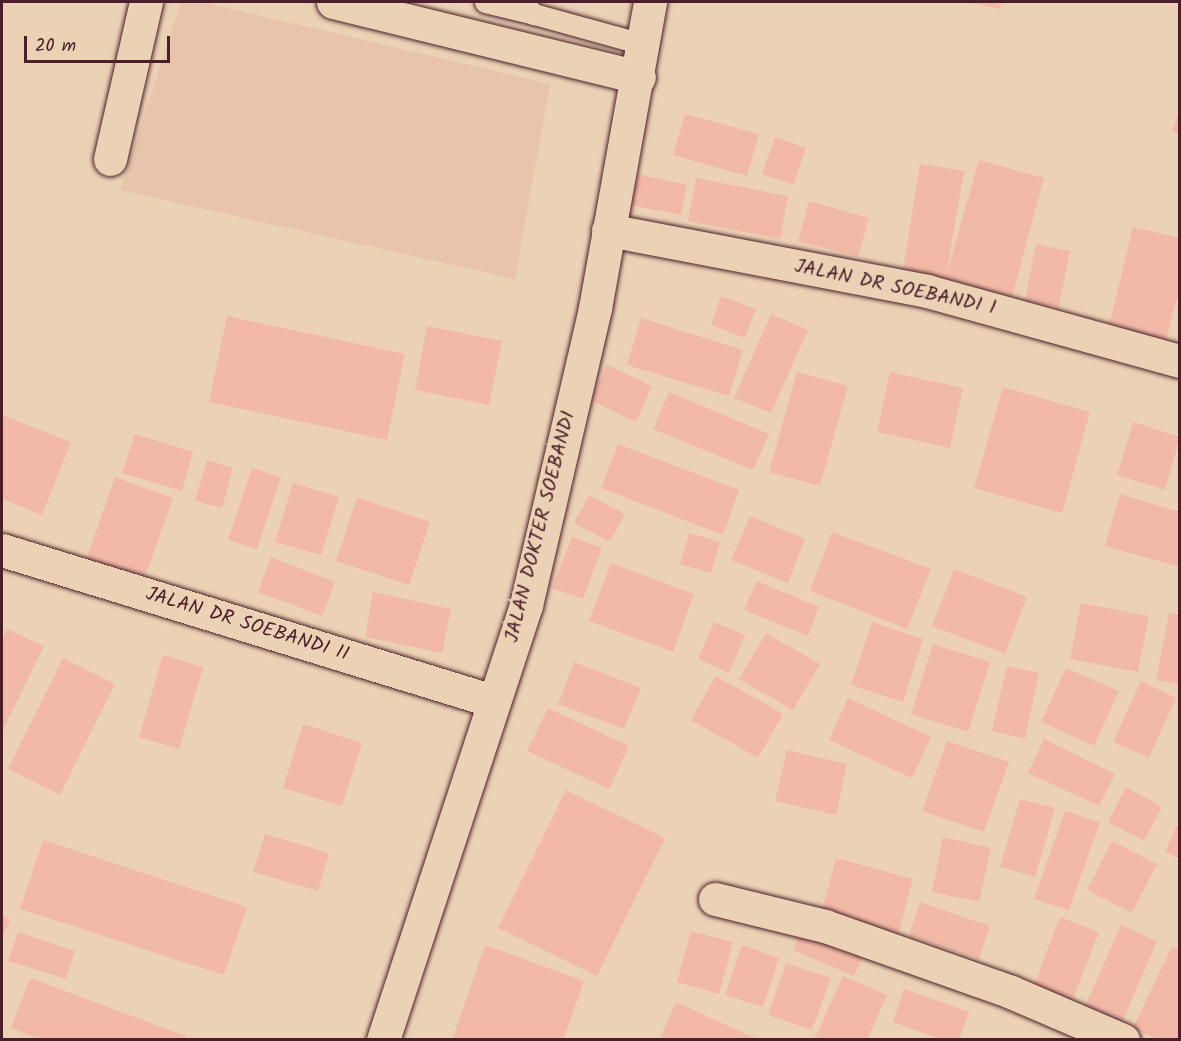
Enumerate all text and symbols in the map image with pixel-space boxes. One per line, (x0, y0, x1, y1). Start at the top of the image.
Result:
scale bar (27, 24, 172, 62)
text: 20 m (35, 32, 76, 61)
street label: JALAN DR SOEBANDI 1 (792, 255, 998, 321)
street label: JALAN DOKTER SOEBANDI (501, 409, 581, 645)
street label: JALAN DR SOEBANDI II (142, 583, 352, 667)

